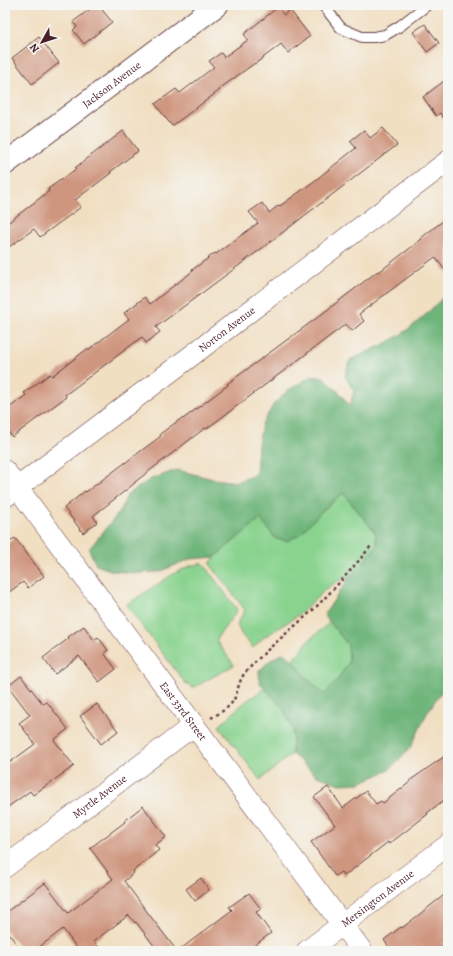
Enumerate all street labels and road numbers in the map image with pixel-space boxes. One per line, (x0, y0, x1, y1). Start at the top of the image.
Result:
street label: Jackson Avenue (79, 58, 144, 111)
street label: Norton Avenue (195, 303, 258, 356)
street label: East 33rd Street (156, 679, 210, 744)
street label: Myrtle Avenue (69, 771, 130, 822)
street label: Mersington Avenue (338, 866, 417, 931)

